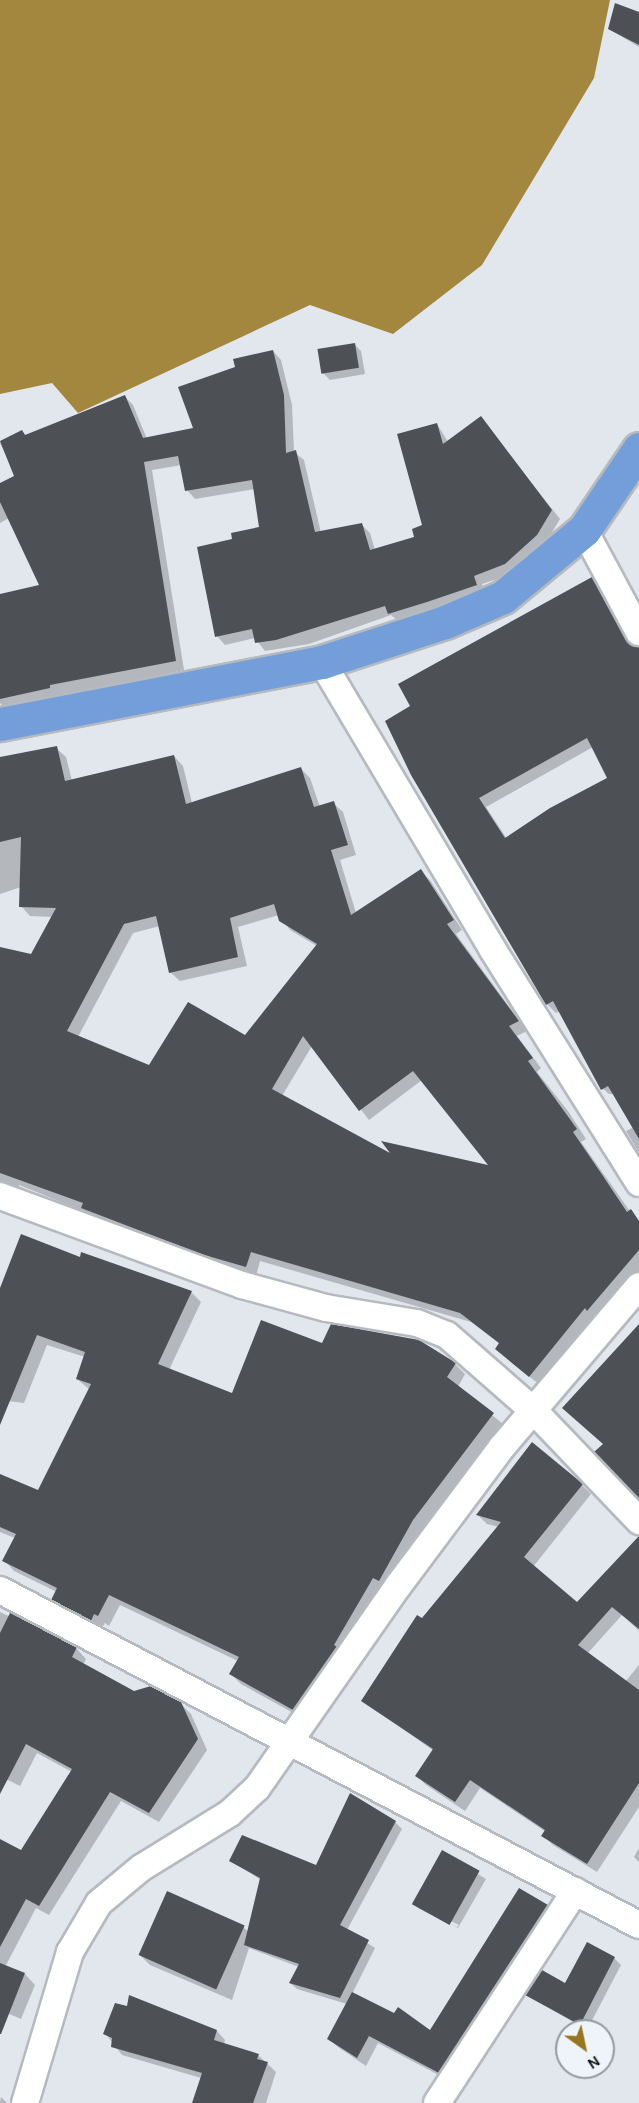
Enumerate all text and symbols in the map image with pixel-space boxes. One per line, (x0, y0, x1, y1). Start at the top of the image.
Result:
north arrow (555, 2019, 615, 2079)
text: N (584, 2052, 604, 2074)

